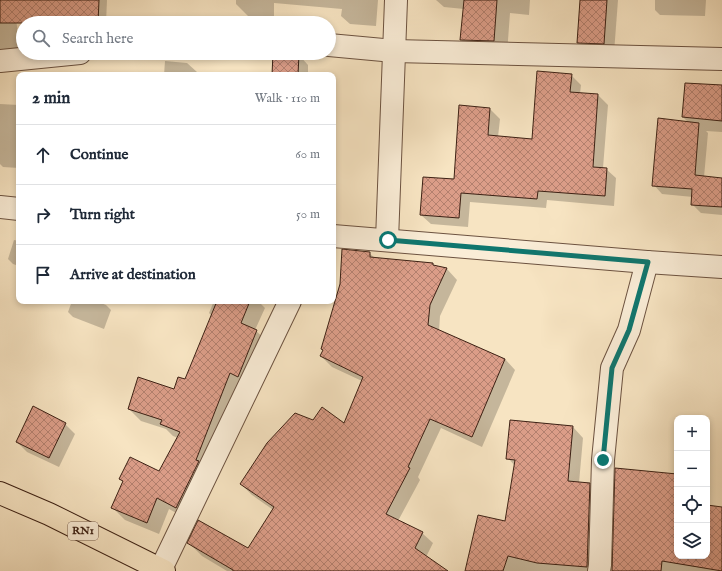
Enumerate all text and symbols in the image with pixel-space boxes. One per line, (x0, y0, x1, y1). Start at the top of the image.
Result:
search box (16, 16, 336, 60)
icon: search (30, 27, 52, 49)
text: Search here (62, 29, 133, 48)
text: 2 min (32, 88, 70, 109)
text: Walk · 110 m (255, 90, 320, 107)
icon: ahead (32, 144, 54, 166)
text: Continue (70, 145, 128, 164)
text: 60 m (295, 146, 320, 163)
icon: right (32, 204, 54, 226)
text: Turn right (70, 205, 135, 224)
text: 50 m (296, 206, 320, 223)
route start (379, 231, 397, 249)
icon: arrive (32, 264, 54, 286)
text: Arrive at destination (70, 265, 196, 284)
map controls (674, 415, 710, 559)
button: + (674, 415, 710, 451)
route end (594, 451, 612, 469)
button: − (674, 451, 710, 487)
button: locate (674, 487, 710, 523)
road number: RN1 (68, 522, 98, 540)
button: layers (674, 523, 710, 559)

